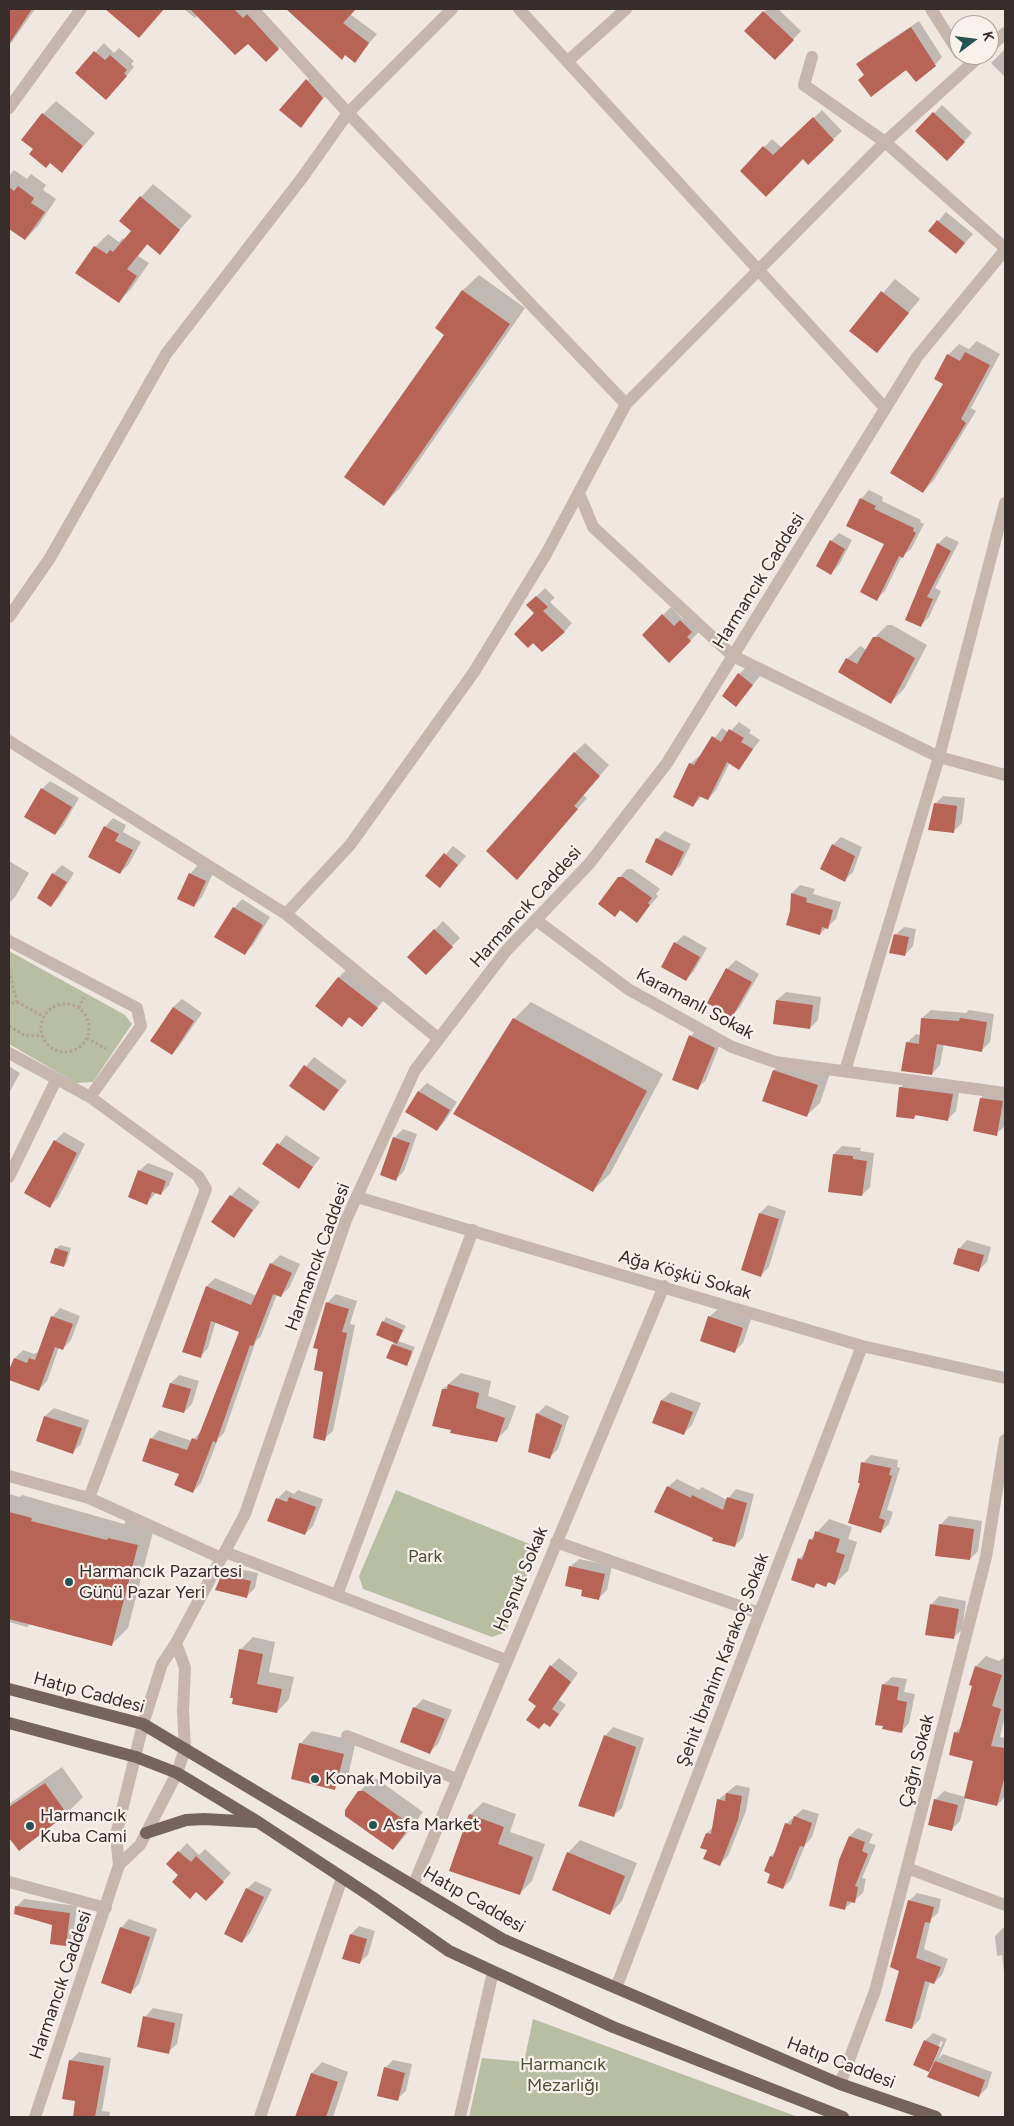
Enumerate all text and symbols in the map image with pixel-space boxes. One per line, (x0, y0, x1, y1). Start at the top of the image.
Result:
north arrow (949, 15, 999, 65)
text: K (979, 30, 997, 43)
street label: Harmancık Caddesi (708, 509, 810, 653)
street label: Harmancık Caddesi (466, 842, 586, 972)
street label: Karamanlı Sokak (632, 964, 758, 1044)
street label: Harmancık Caddesi (281, 1180, 355, 1334)
street label: Ağa Köşkü Sokak (616, 1246, 754, 1304)
street label: Hoşnut Sokak (489, 1523, 553, 1635)
park label: Park (408, 1546, 442, 1568)
street label: Şehit İbrahim Karakoç Sokak (672, 1550, 774, 1770)
place label: Harmancık Pazartesi Günü Pazar Yeri (79, 1561, 242, 1604)
marker: Harmancık Pazartesi Günü Pazar Yeri (63, 1576, 75, 1588)
street label: Hatıp Caddesi (31, 1668, 147, 1718)
street label: Çağrı Sokak (895, 1712, 939, 1810)
place label: Konak Mobilya (325, 1768, 441, 1790)
marker: Konak Mobilya (309, 1773, 321, 1785)
place label: Harmancık Kuba Cami (40, 1805, 127, 1848)
place label: Asfa Market (383, 1814, 479, 1836)
marker: Asfa Market (367, 1819, 379, 1831)
marker: Harmancık Kuba Cami (24, 1820, 36, 1832)
street label: Hatıp Caddesi (419, 1862, 529, 1938)
street label: Harmancık Caddesi (25, 1908, 97, 2062)
street label: Hatıp Caddesi (784, 2032, 898, 2094)
park label: Harmancık Mezarlığı (520, 2054, 606, 2096)

